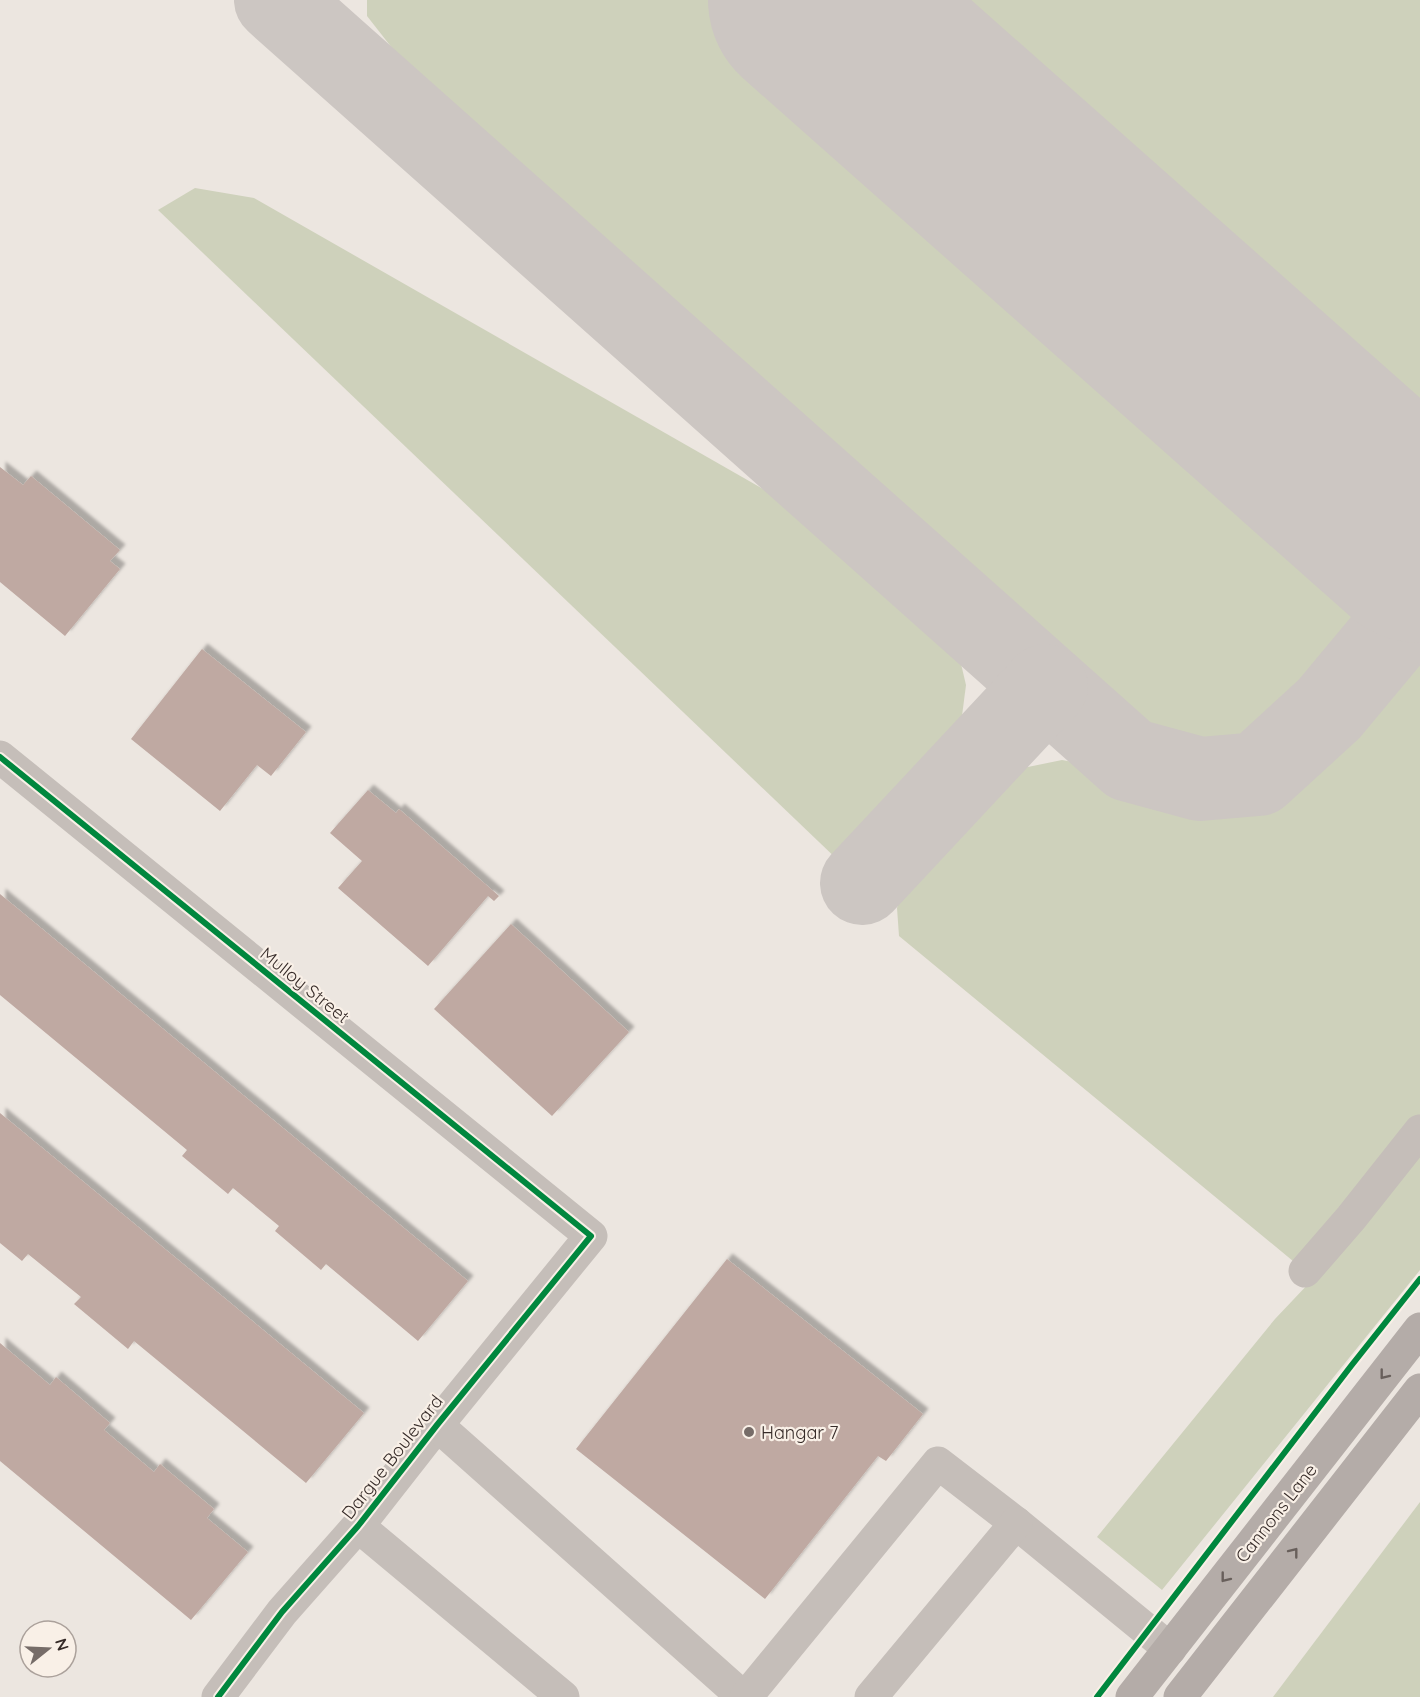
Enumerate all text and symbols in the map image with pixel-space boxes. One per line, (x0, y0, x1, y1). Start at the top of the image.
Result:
street label: Mulloy Street (256, 942, 354, 1028)
one-way arrow (1380, 1368, 1391, 1379)
street label: Dargue Boulevard (336, 1390, 448, 1524)
place label: Hangar 7 (761, 1421, 838, 1444)
marker: Hangar 7 (742, 1425, 756, 1439)
street label: Cannons Lane (1230, 1459, 1322, 1567)
one-way arrow (1286, 1547, 1297, 1558)
one-way arrow (1222, 1572, 1233, 1583)
north arrow (18, 1619, 78, 1679)
text: N (51, 1636, 74, 1653)

